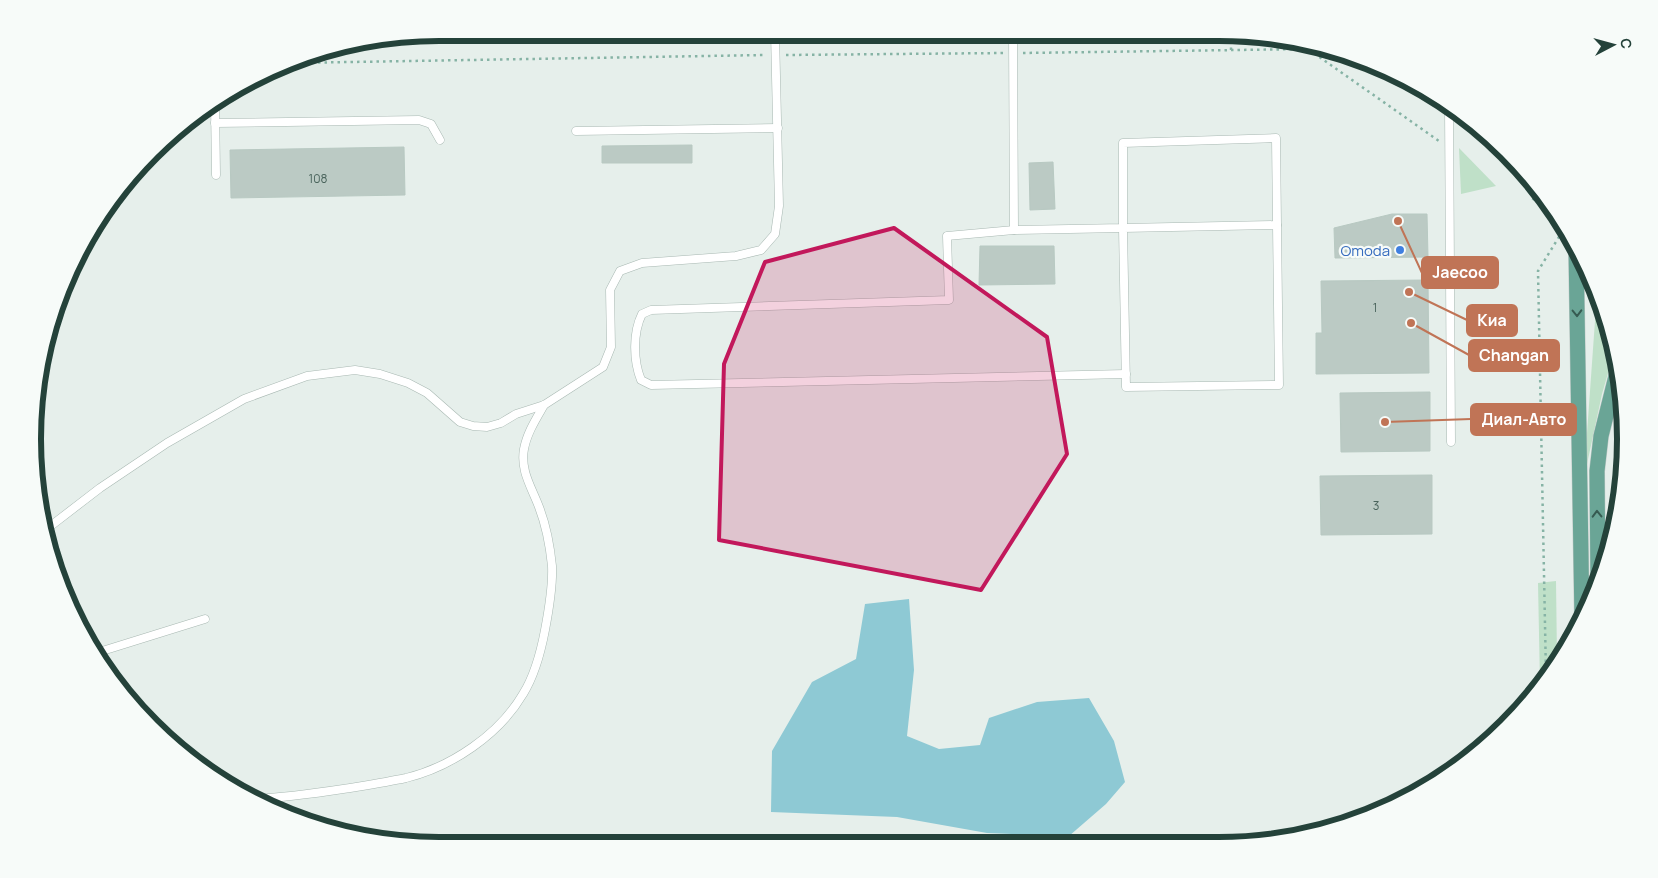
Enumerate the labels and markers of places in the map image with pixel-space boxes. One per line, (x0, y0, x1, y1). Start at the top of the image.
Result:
place label: Omoda (1340, 240, 1390, 261)
marker: Omoda (1394, 244, 1406, 256)
callout: Jaecoo (1422, 257, 1498, 288)
callout: Киа (1467, 305, 1517, 336)
callout: Changan (1469, 340, 1559, 371)
callout: Диал-Авто (1471, 404, 1576, 435)

